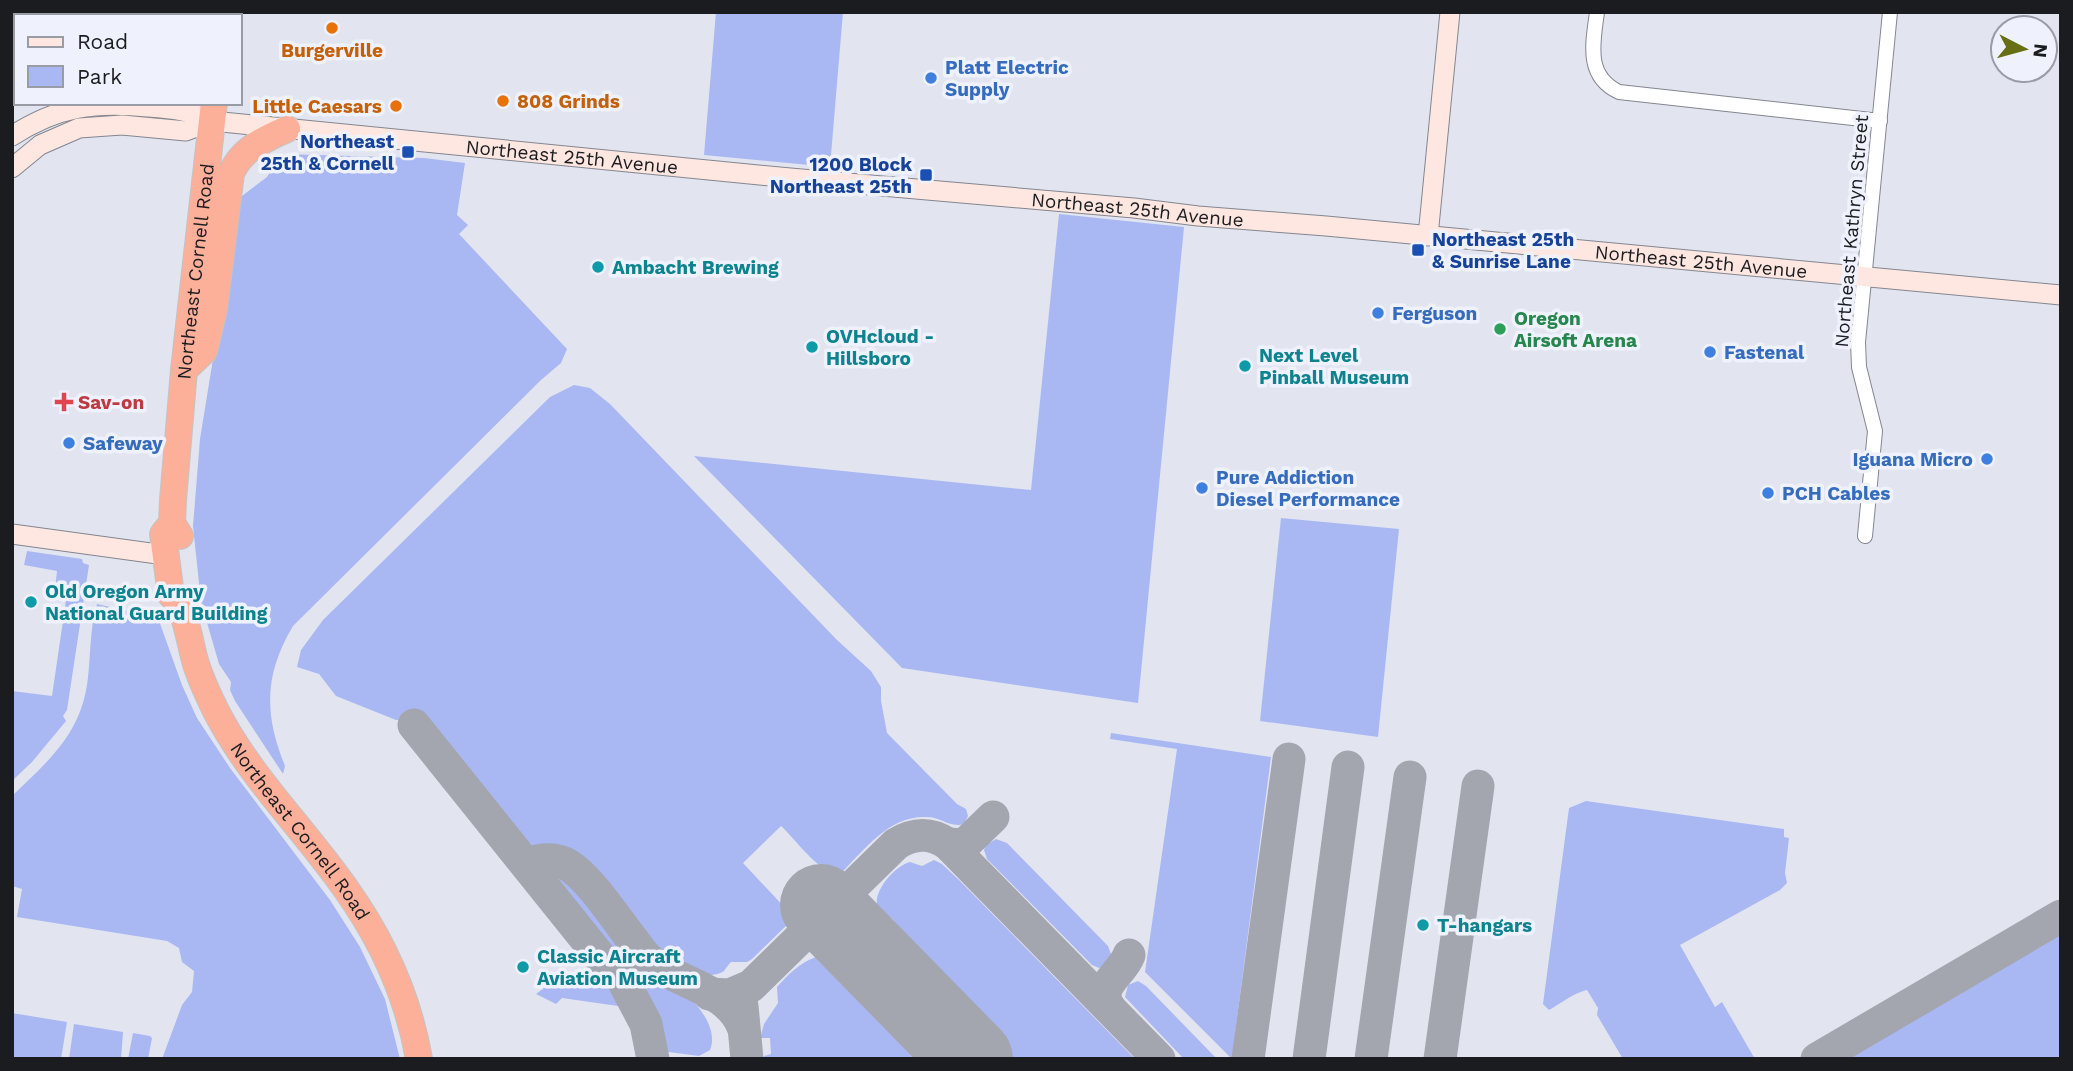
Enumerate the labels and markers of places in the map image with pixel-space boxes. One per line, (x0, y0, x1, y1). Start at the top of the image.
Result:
marker: Burgerville (324, 20, 340, 36)
place label: Burgerville (281, 39, 383, 62)
place label: Platt Electric Supply (945, 56, 1069, 101)
marker: Platt Electric Supply (923, 70, 939, 86)
place label: 808 Grinds (517, 90, 620, 113)
marker: 808 Grinds (495, 93, 511, 109)
place label: Little Caesars (252, 95, 382, 118)
marker: Little Caesars (388, 98, 404, 114)
place label: Northeast 25th & Cornell (260, 130, 395, 175)
marker: Northeast 25th & Cornell (400, 144, 416, 160)
place label: 1200 Block Northeast 25th (770, 153, 912, 198)
marker: 1200 Block Northeast 25th (918, 167, 934, 183)
place label: Northeast 25th & Sunrise Lane (1432, 228, 1574, 273)
marker: Northeast 25th & Sunrise Lane (1410, 242, 1426, 258)
place label: Ambacht Brewing (612, 256, 779, 279)
marker: Ambacht Brewing (590, 259, 606, 275)
place label: Ferguson (1392, 302, 1477, 325)
marker: Ferguson (1370, 305, 1386, 321)
place label: Oregon Airsoft Arena (1514, 307, 1637, 352)
marker: Oregon Airsoft Arena (1492, 321, 1508, 337)
place label: OVHcloud - Hillsboro (826, 325, 934, 370)
marker: OVHcloud - Hillsboro (804, 339, 820, 355)
place label: Fastenal (1724, 341, 1805, 364)
place label: Next Level Pinball Museum (1259, 344, 1409, 389)
marker: Fastenal (1702, 344, 1718, 360)
marker: Next Level Pinball Museum (1237, 358, 1253, 374)
place label: Sav-on (78, 391, 144, 414)
marker: Sav-on (56, 394, 72, 410)
place label: Safeway (83, 432, 163, 455)
marker: Safeway (61, 435, 77, 451)
place label: Iguana Micro (1853, 448, 1973, 471)
marker: Iguana Micro (1979, 451, 1995, 467)
place label: Pure Addiction Diesel Performance (1216, 466, 1400, 511)
marker: Pure Addiction Diesel Performance (1194, 480, 1210, 496)
place label: PCH Cables (1782, 482, 1890, 505)
marker: PCH Cables (1760, 485, 1776, 501)
place label: Old Oregon Army National Guard Building (45, 580, 268, 625)
marker: Old Oregon Army National Guard Building (23, 594, 39, 610)
place label: T-hangars (1437, 914, 1532, 937)
marker: T-hangars (1415, 917, 1431, 933)
place label: Classic Aircraft Aviation Museum (537, 945, 698, 990)
marker: Classic Aircraft Aviation Museum (515, 959, 531, 975)

